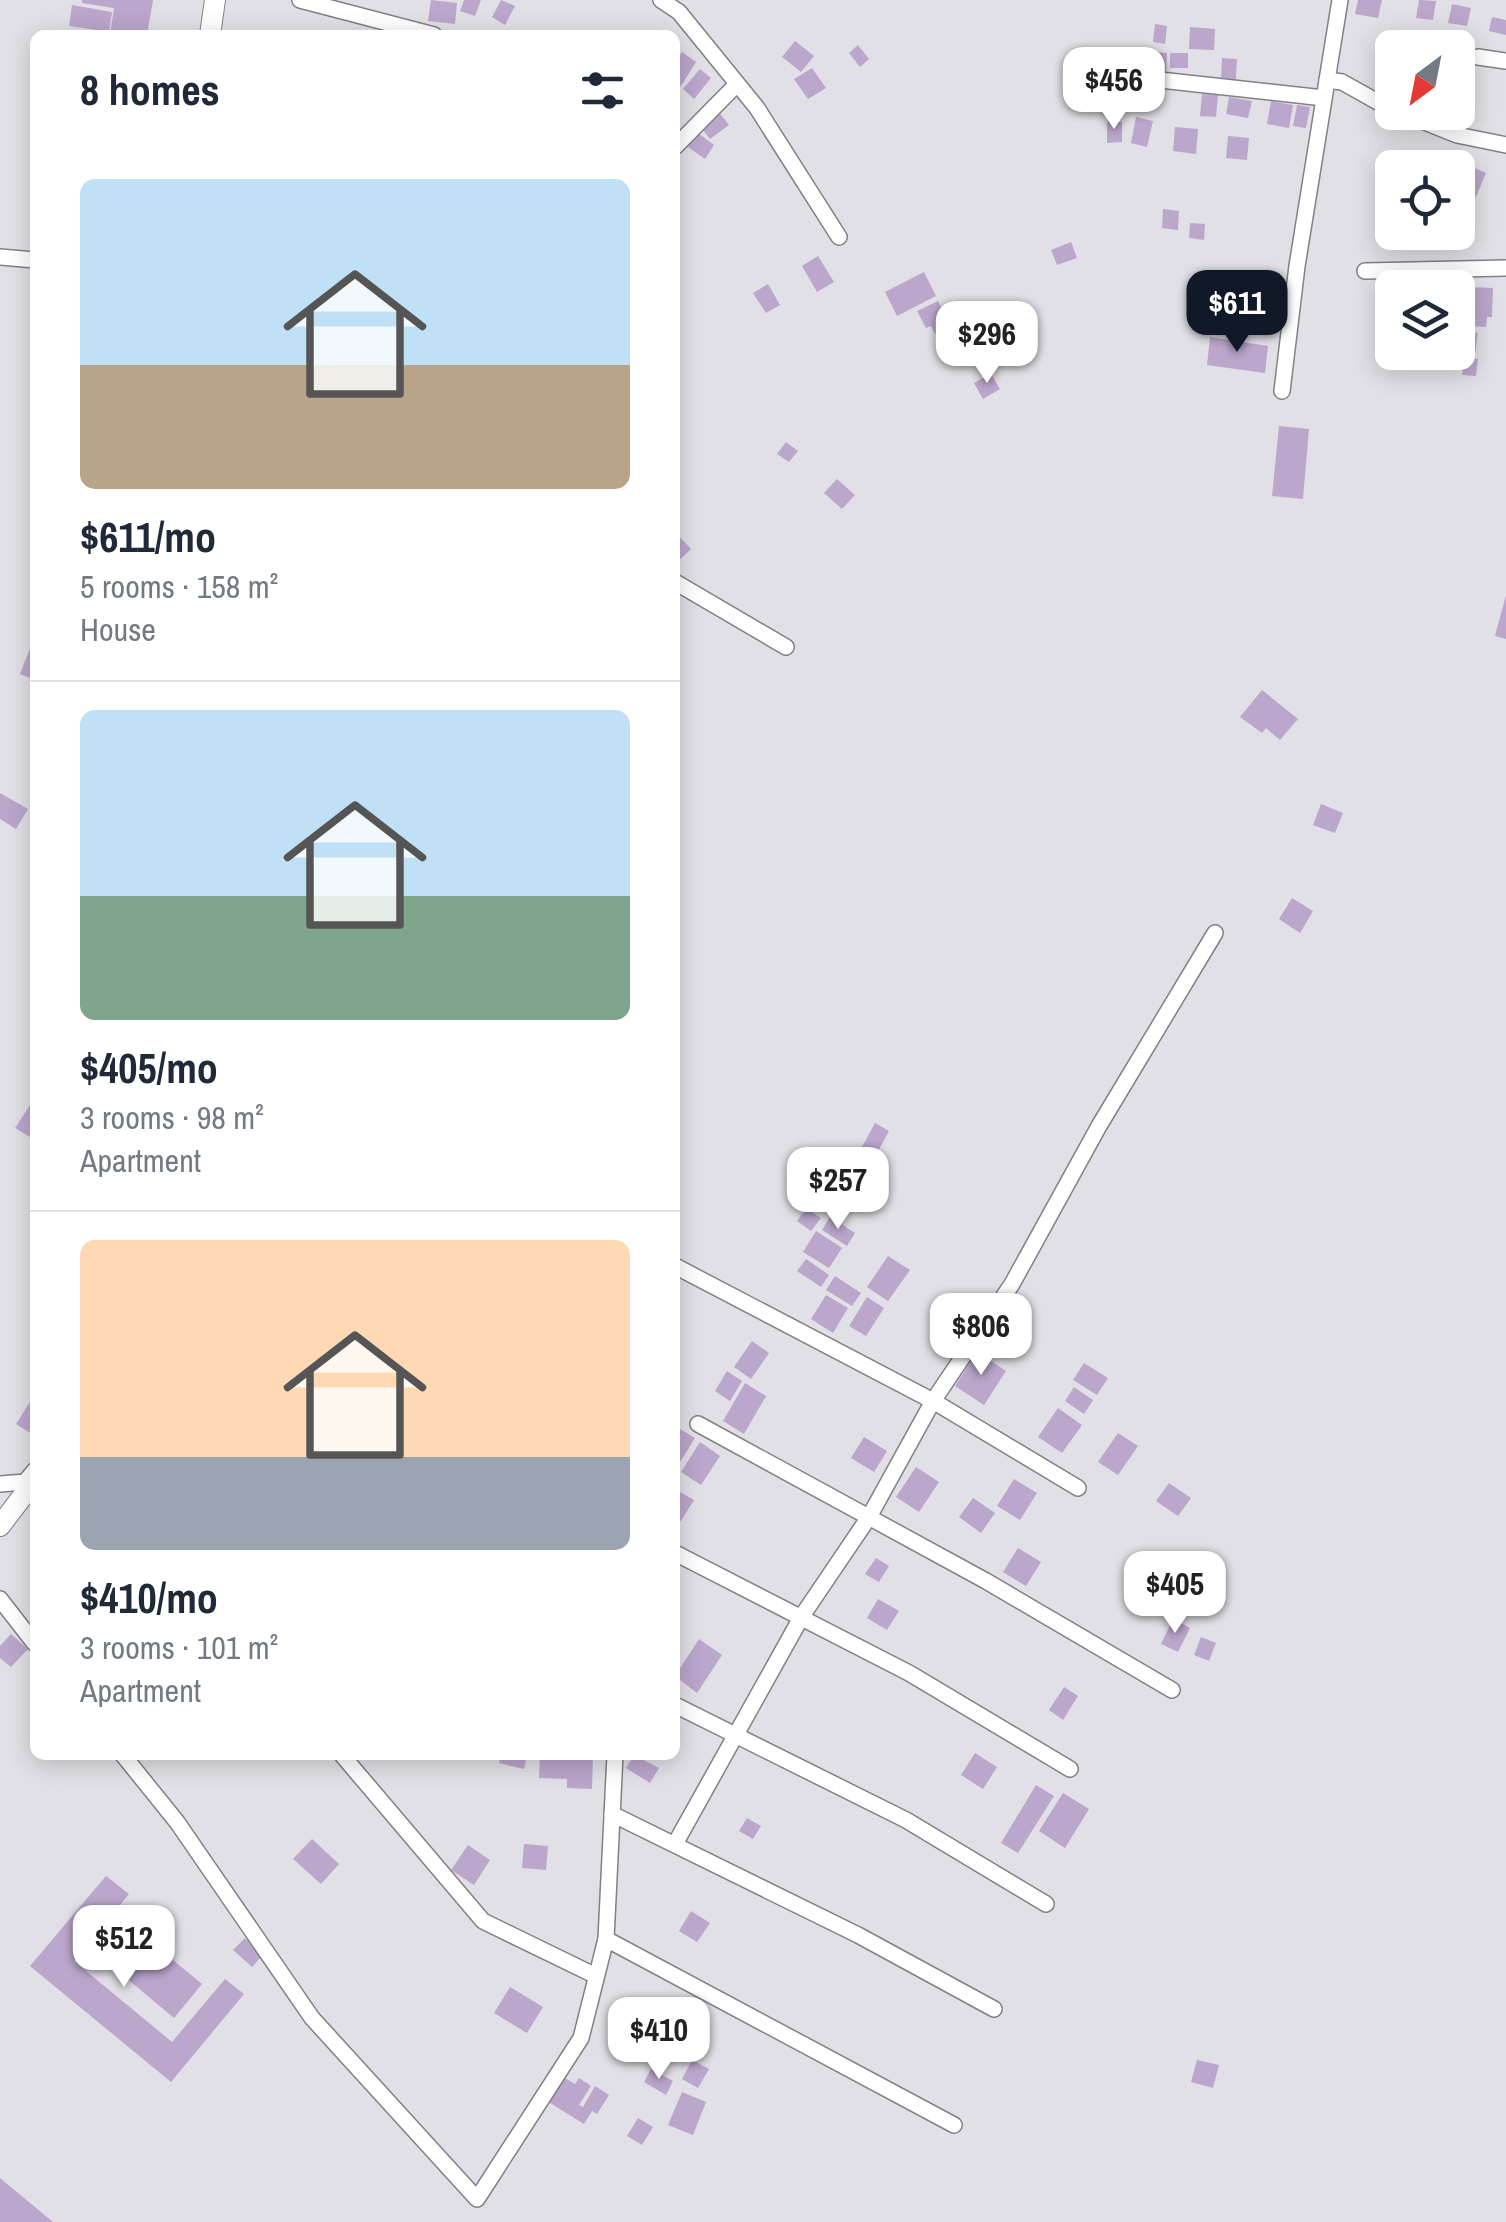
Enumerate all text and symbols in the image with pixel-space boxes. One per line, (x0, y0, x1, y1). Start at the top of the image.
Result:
north arrow (1375, 30, 1475, 130)
map controls (1375, 30, 1475, 370)
pin: $456 (1055, 47, 1173, 132)
text: $456 (1085, 58, 1143, 101)
text: 8 homes (80, 62, 220, 118)
icon: filters (575, 63, 630, 118)
button: locate (1375, 150, 1475, 250)
icon: home (265, 244, 445, 424)
pin: $611 (1178, 270, 1296, 355)
button: layers (1375, 270, 1475, 370)
text: $611 (1209, 281, 1265, 324)
pin: $296 (928, 301, 1046, 386)
text: $296 (958, 312, 1016, 355)
text: $611/mo (80, 509, 216, 565)
text: 5 rooms · 158 m² (80, 565, 278, 608)
text: House (80, 608, 156, 651)
icon: home (265, 775, 445, 955)
text: $405/mo (80, 1040, 218, 1096)
text: 3 rooms · 98 m² (80, 1096, 264, 1139)
text: Apartment (80, 1139, 201, 1182)
pin: $257 (779, 1147, 897, 1232)
text: $257 (809, 1158, 867, 1201)
pin: $806 (922, 1293, 1040, 1378)
text: $806 (952, 1304, 1010, 1347)
icon: home (265, 1305, 445, 1485)
pin: $405 (1116, 1551, 1234, 1636)
text: $405 (1146, 1562, 1204, 1605)
text: $410/mo (80, 1570, 218, 1626)
text: 3 rooms · 101 m² (80, 1626, 278, 1669)
text: Apartment (80, 1669, 201, 1712)
pin: $512 (65, 1905, 183, 1990)
text: $512 (95, 1916, 153, 1959)
pin: $410 (600, 1997, 718, 2082)
text: $410 (630, 2008, 688, 2051)

